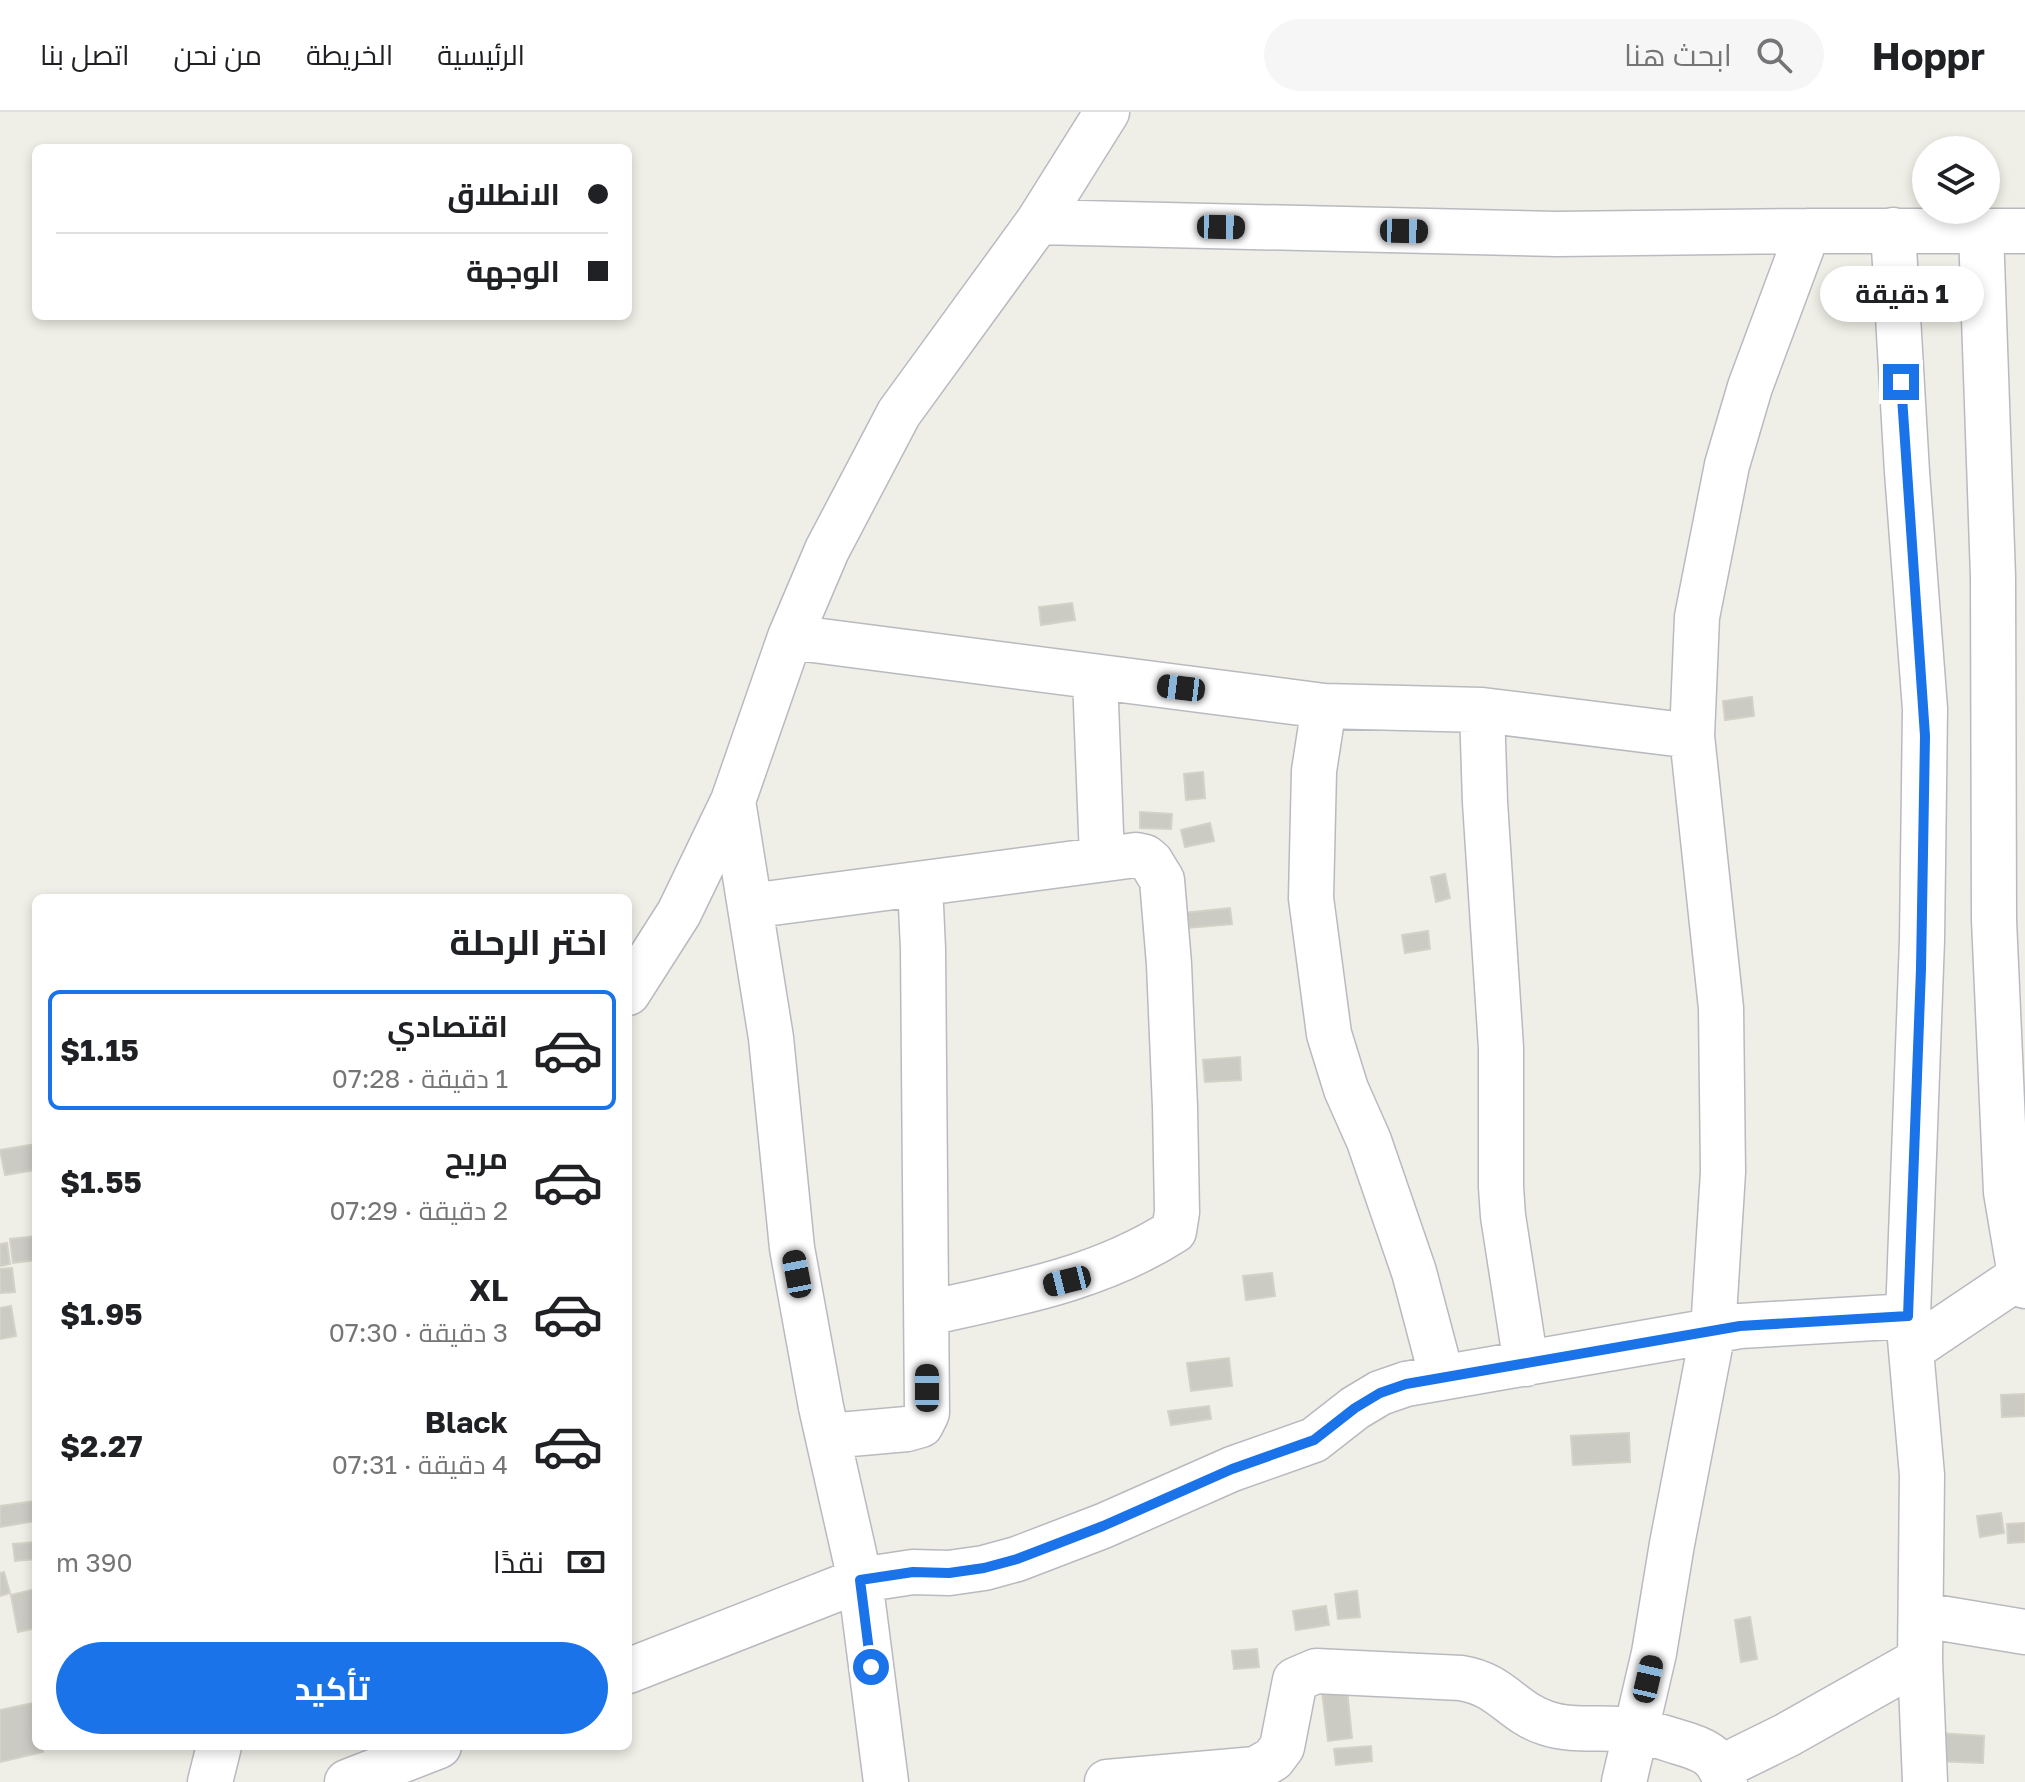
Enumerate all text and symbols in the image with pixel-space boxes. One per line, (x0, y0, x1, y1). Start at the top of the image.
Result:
search box (1264, 19, 1824, 91)
icon: search (1752, 33, 1796, 77)
text: Hoppr (1872, 33, 1985, 78)
text: ابحث هنا (1624, 37, 1732, 73)
text: اتصل بنا (40, 38, 129, 71)
text: من نحن (173, 38, 262, 71)
text: الخريطة (306, 38, 393, 71)
text: الرئيسية (437, 38, 525, 71)
map controls (1912, 136, 2000, 224)
button: layers (1912, 136, 2000, 224)
text: الانطلاق (447, 176, 560, 212)
car (1197, 215, 1245, 239)
car (1380, 219, 1428, 243)
text: الوجهة (466, 253, 560, 289)
callout: 1 دقيقة (1819, 266, 1983, 322)
text: 1 دقيقة (1855, 278, 1949, 309)
route end (1883, 364, 1919, 400)
car (1156, 673, 1206, 703)
text: اختر الرحلة (449, 920, 608, 963)
text: اقتصادي (387, 1008, 508, 1044)
icon: car (532, 1014, 604, 1086)
text: $1.15 (60, 1032, 139, 1068)
text: 1 دقيقة · 07:28 (332, 1063, 508, 1094)
text: مريح (445, 1140, 508, 1176)
icon: car (532, 1146, 604, 1218)
text: $1.55 (60, 1164, 142, 1200)
text: 2 دقيقة · 07:29 (329, 1195, 508, 1226)
car (781, 1248, 813, 1300)
car (1041, 1264, 1093, 1298)
text: XL (469, 1272, 508, 1308)
icon: car (532, 1278, 604, 1350)
text: $1.95 (60, 1296, 143, 1332)
text: 3 دقيقة · 07:30 (329, 1317, 508, 1348)
car (915, 1364, 939, 1412)
text: Black (425, 1404, 508, 1440)
icon: car (532, 1410, 604, 1482)
text: $2.27 (60, 1428, 143, 1464)
text: 4 دقيقة · 07:31 (332, 1449, 508, 1480)
icon: cash (564, 1540, 608, 1584)
text: نقدًا (493, 1544, 544, 1580)
text: 390 m (56, 1547, 133, 1578)
button: تأكيد (56, 1642, 608, 1734)
route start (853, 1649, 889, 1685)
car (1631, 1653, 1665, 1705)

